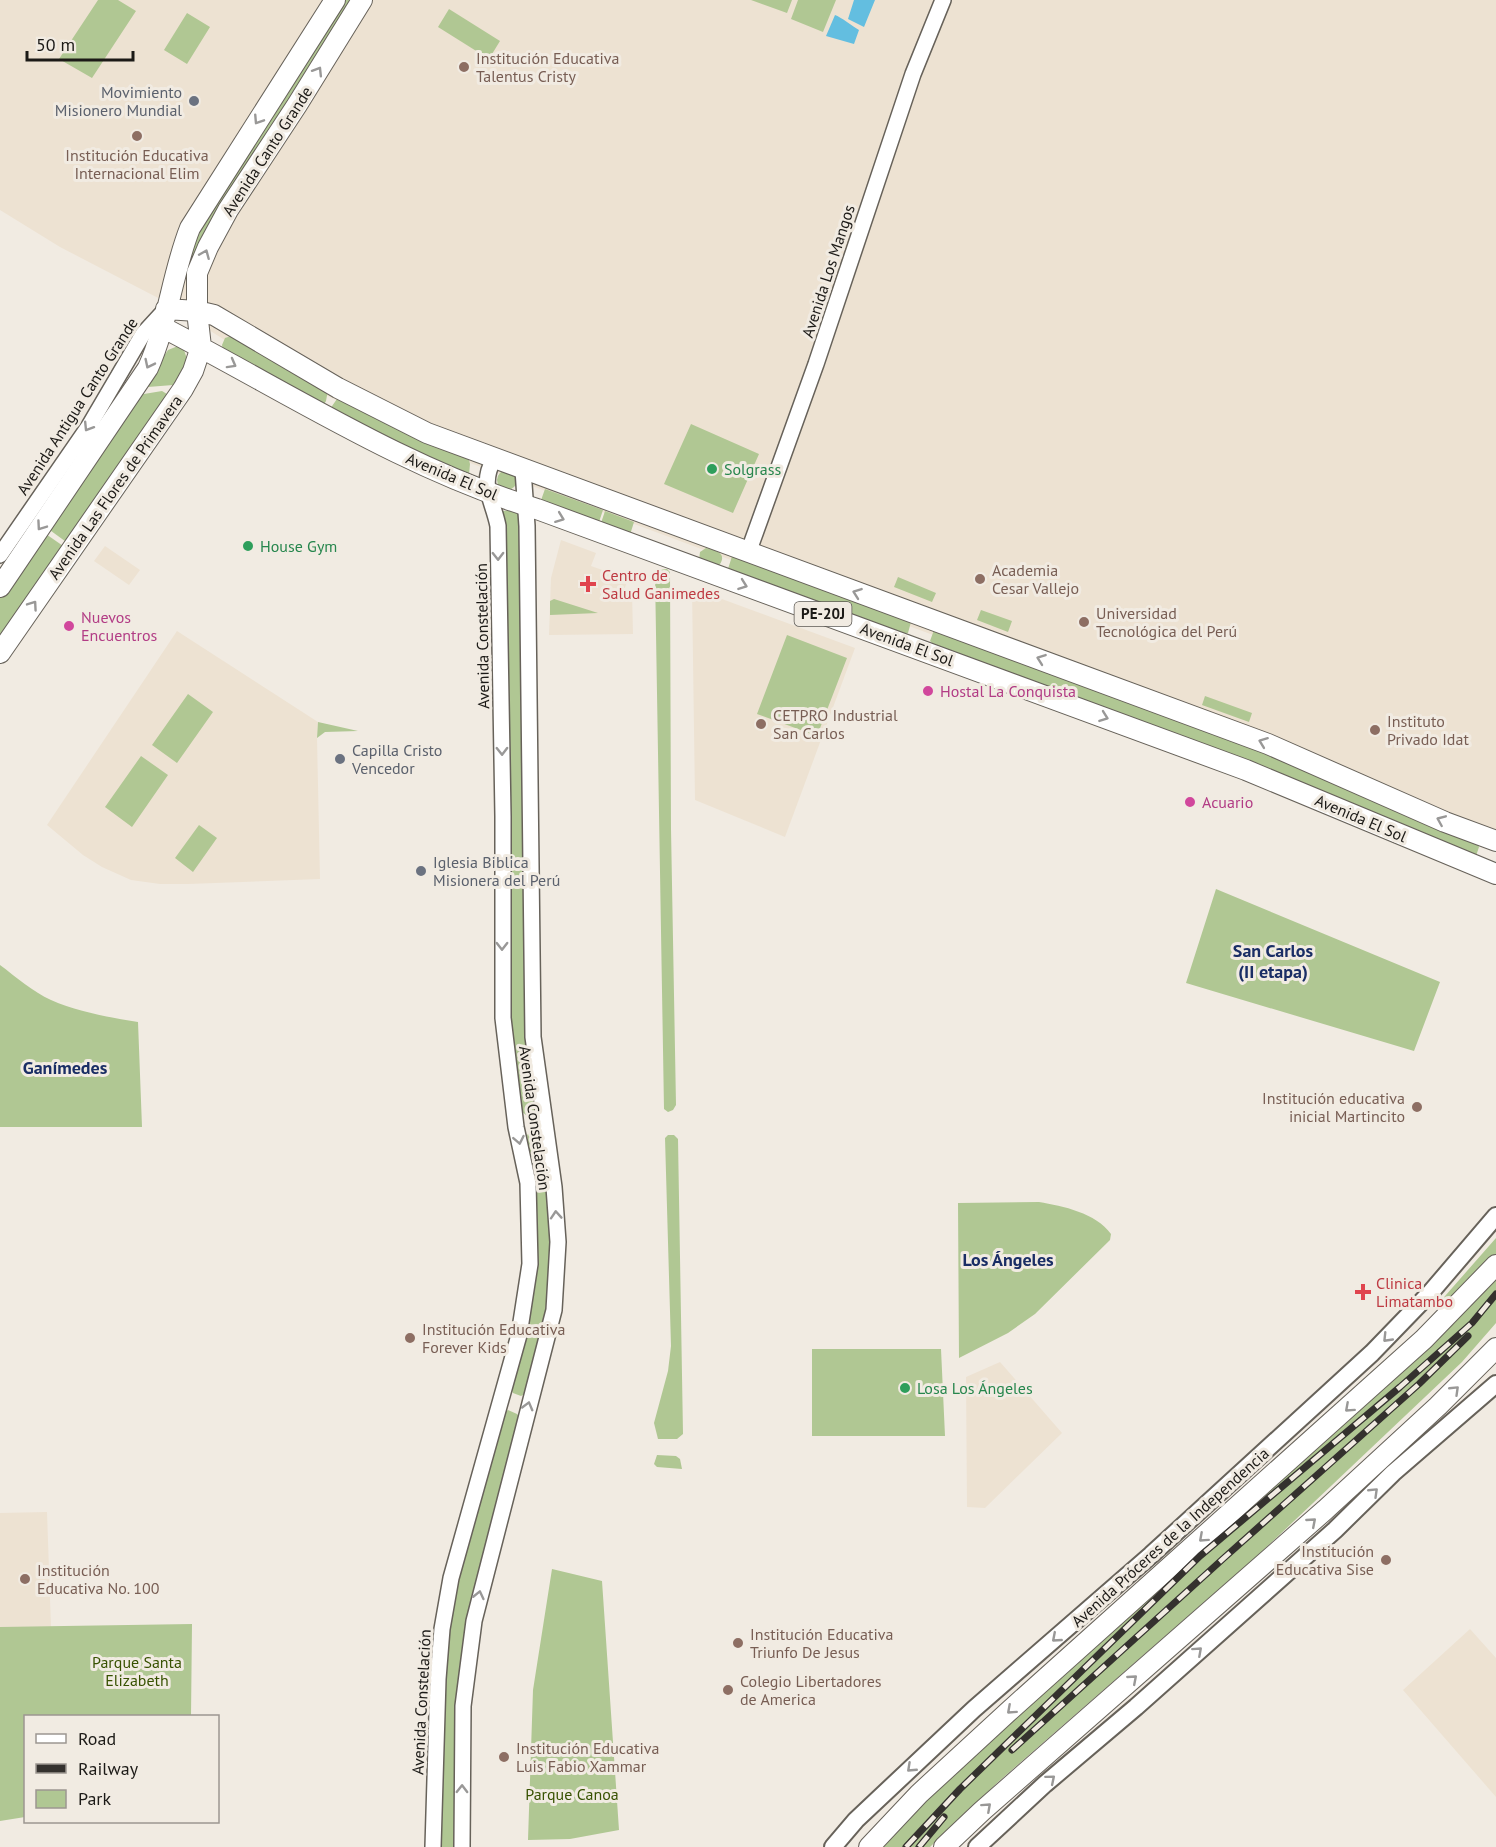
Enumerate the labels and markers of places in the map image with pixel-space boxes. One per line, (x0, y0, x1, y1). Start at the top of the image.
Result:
place label: Institución Educativa Talentus Cristy (476, 48, 619, 86)
marker: Institución Educativa Talentus Cristy (457, 60, 471, 74)
place label: Movimiento Misionero Mundial (55, 82, 182, 120)
marker: Movimiento Misionero Mundial (187, 94, 201, 108)
marker: Institución Educativa Internacional Elim (130, 129, 144, 143)
place label: Institución Educativa Internacional Elim (65, 145, 209, 183)
place label: Solgrass (724, 459, 781, 479)
marker: Solgrass (705, 462, 719, 476)
place label: House Gym (260, 536, 337, 556)
marker: House Gym (241, 539, 255, 553)
place label: Academia Cesar Vallejo (992, 560, 1079, 598)
place label: Centro de Salud Ganimedes (602, 565, 720, 603)
marker: Academia Cesar Vallejo (973, 572, 987, 586)
marker: Centro de Salud Ganimedes (579, 575, 597, 593)
place label: Universidad Tecnológica del Perú (1096, 603, 1237, 641)
place label: Nuevos Encuentros (81, 607, 157, 645)
marker: Universidad Tecnológica del Perú (1077, 615, 1091, 629)
marker: Nuevos Encuentros (62, 619, 76, 633)
place label: Hostal La Conquista (940, 681, 1076, 701)
marker: Hostal La Conquista (921, 684, 935, 698)
place label: CETPRO Industrial San Carlos (773, 705, 898, 743)
place label: Instituto Privado Idat (1387, 711, 1469, 749)
marker: CETPRO Industrial San Carlos (754, 717, 768, 731)
marker: Instituto Privado Idat (1368, 723, 1382, 737)
place label: Capilla Cristo Vencedor (351, 740, 442, 778)
marker: Capilla Cristo Vencedor (333, 752, 347, 766)
place label: Acuario (1202, 792, 1253, 812)
marker: Acuario (1183, 795, 1197, 809)
place label: Iglesia Biblica Misionera del Perú (433, 852, 560, 890)
marker: Iglesia Biblica Misionera del Perú (414, 864, 428, 878)
place label: Institución educativa inicial Martincito (1262, 1088, 1405, 1126)
marker: Institución educativa inicial Martincito (1410, 1100, 1424, 1114)
place label: Clinica Limatambo (1376, 1273, 1453, 1311)
marker: Clinica Limatambo (1354, 1283, 1372, 1301)
place label: Institución Educativa Forever Kids (422, 1319, 565, 1357)
marker: Institución Educativa Forever Kids (403, 1331, 417, 1345)
place label: Losa Los Ángeles (917, 1378, 1033, 1398)
marker: Losa Los Ángeles (898, 1381, 912, 1395)
place label: Institución Educativa Sise (1276, 1541, 1374, 1579)
marker: Institución Educativa Sise (1379, 1553, 1393, 1567)
place label: Institución Educativa No. 100 (37, 1560, 160, 1598)
marker: Institución Educativa No. 100 (18, 1572, 32, 1586)
place label: Institución Educativa Triunfo De Jesus (750, 1624, 893, 1662)
marker: Institución Educativa Triunfo De Jesus (731, 1636, 745, 1650)
place label: Colegio Libertadores de America (740, 1671, 882, 1709)
marker: Colegio Libertadores de America (721, 1683, 735, 1697)
place label: Institución Educativa Luis Fabio Xammar (516, 1738, 659, 1776)
marker: Institución Educativa Luis Fabio Xammar (497, 1750, 511, 1764)

